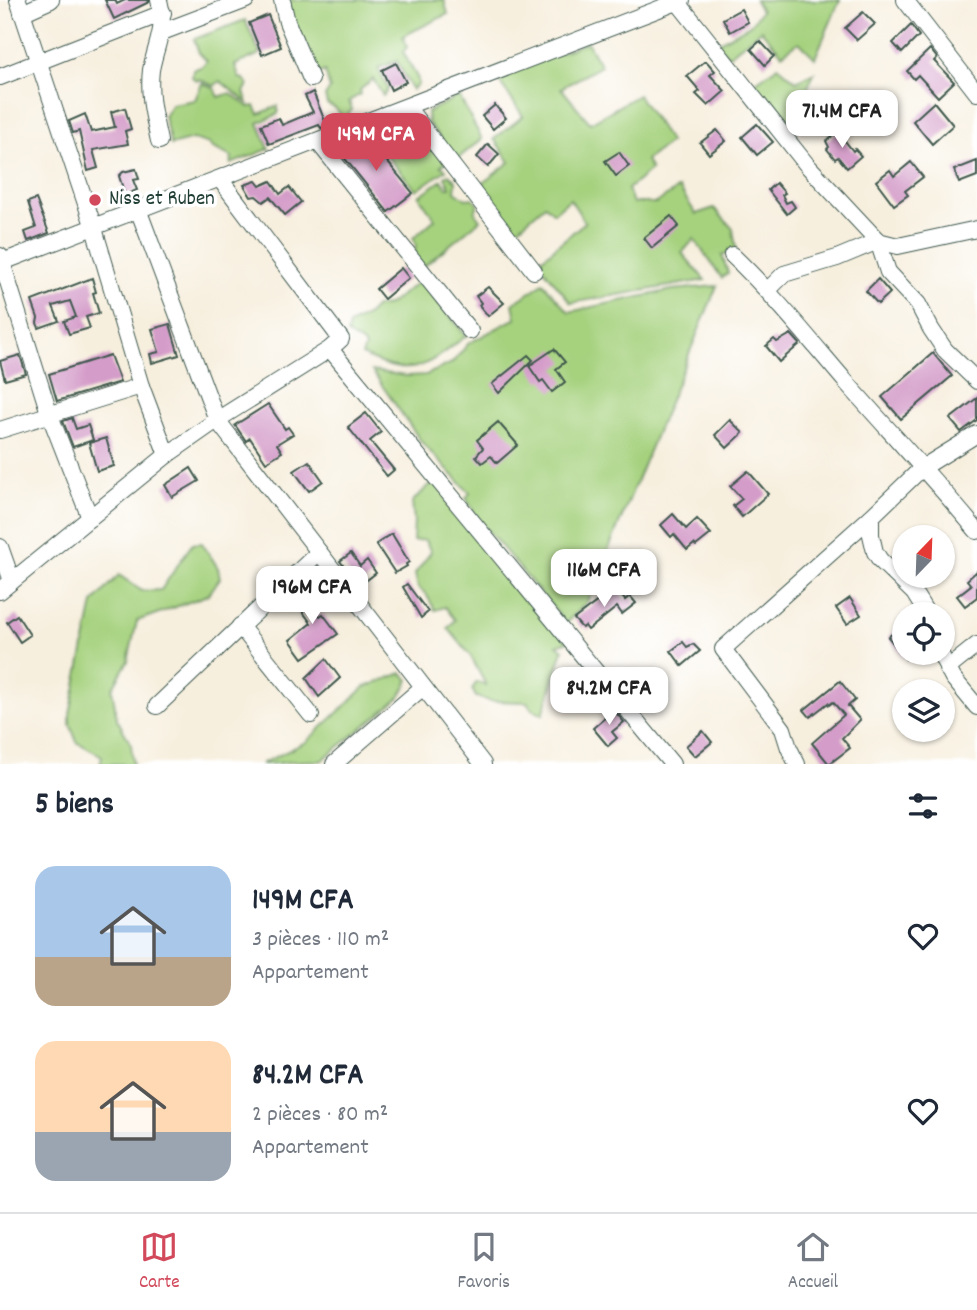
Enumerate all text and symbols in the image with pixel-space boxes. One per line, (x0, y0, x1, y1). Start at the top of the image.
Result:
pin: 71.4M CFA (762, 90, 922, 150)
text: 71.4M CFA (802, 96, 882, 129)
pin: 149M CFA (304, 114, 448, 173)
text: 149M CFA (337, 119, 415, 152)
place label: Niss et Ruben (109, 185, 215, 215)
marker: Niss et Ruben (87, 192, 103, 208)
north arrow (892, 525, 956, 588)
map controls (892, 525, 955, 742)
pin: 116M CFA (532, 550, 676, 609)
text: 116M CFA (567, 555, 641, 588)
pin: 196M CFA (240, 566, 384, 626)
text: 196M CFA (272, 572, 352, 605)
button: locate (892, 602, 955, 665)
pin: 84.2M CFA (529, 668, 689, 727)
text: 84.2M CFA (566, 673, 652, 706)
button: layers (892, 679, 955, 742)
text: 5 biens (35, 785, 114, 828)
icon: filters (904, 787, 942, 825)
text: 149M CFA (252, 881, 354, 924)
icon: home (91, 894, 175, 978)
icon: heart (904, 917, 942, 955)
text: 3 pièces · 110 m² (252, 924, 389, 957)
text: Appartement (252, 957, 369, 990)
text: 84.2M CFA (252, 1056, 364, 1099)
icon: home (91, 1069, 175, 1153)
icon: heart (904, 1092, 942, 1130)
text: 2 pièces · 80 m² (252, 1099, 388, 1132)
text: Appartement (252, 1132, 369, 1165)
tab: Carte (139, 1228, 180, 1297)
tab: Favoris (458, 1228, 510, 1297)
tab: Accueil (788, 1228, 838, 1297)

